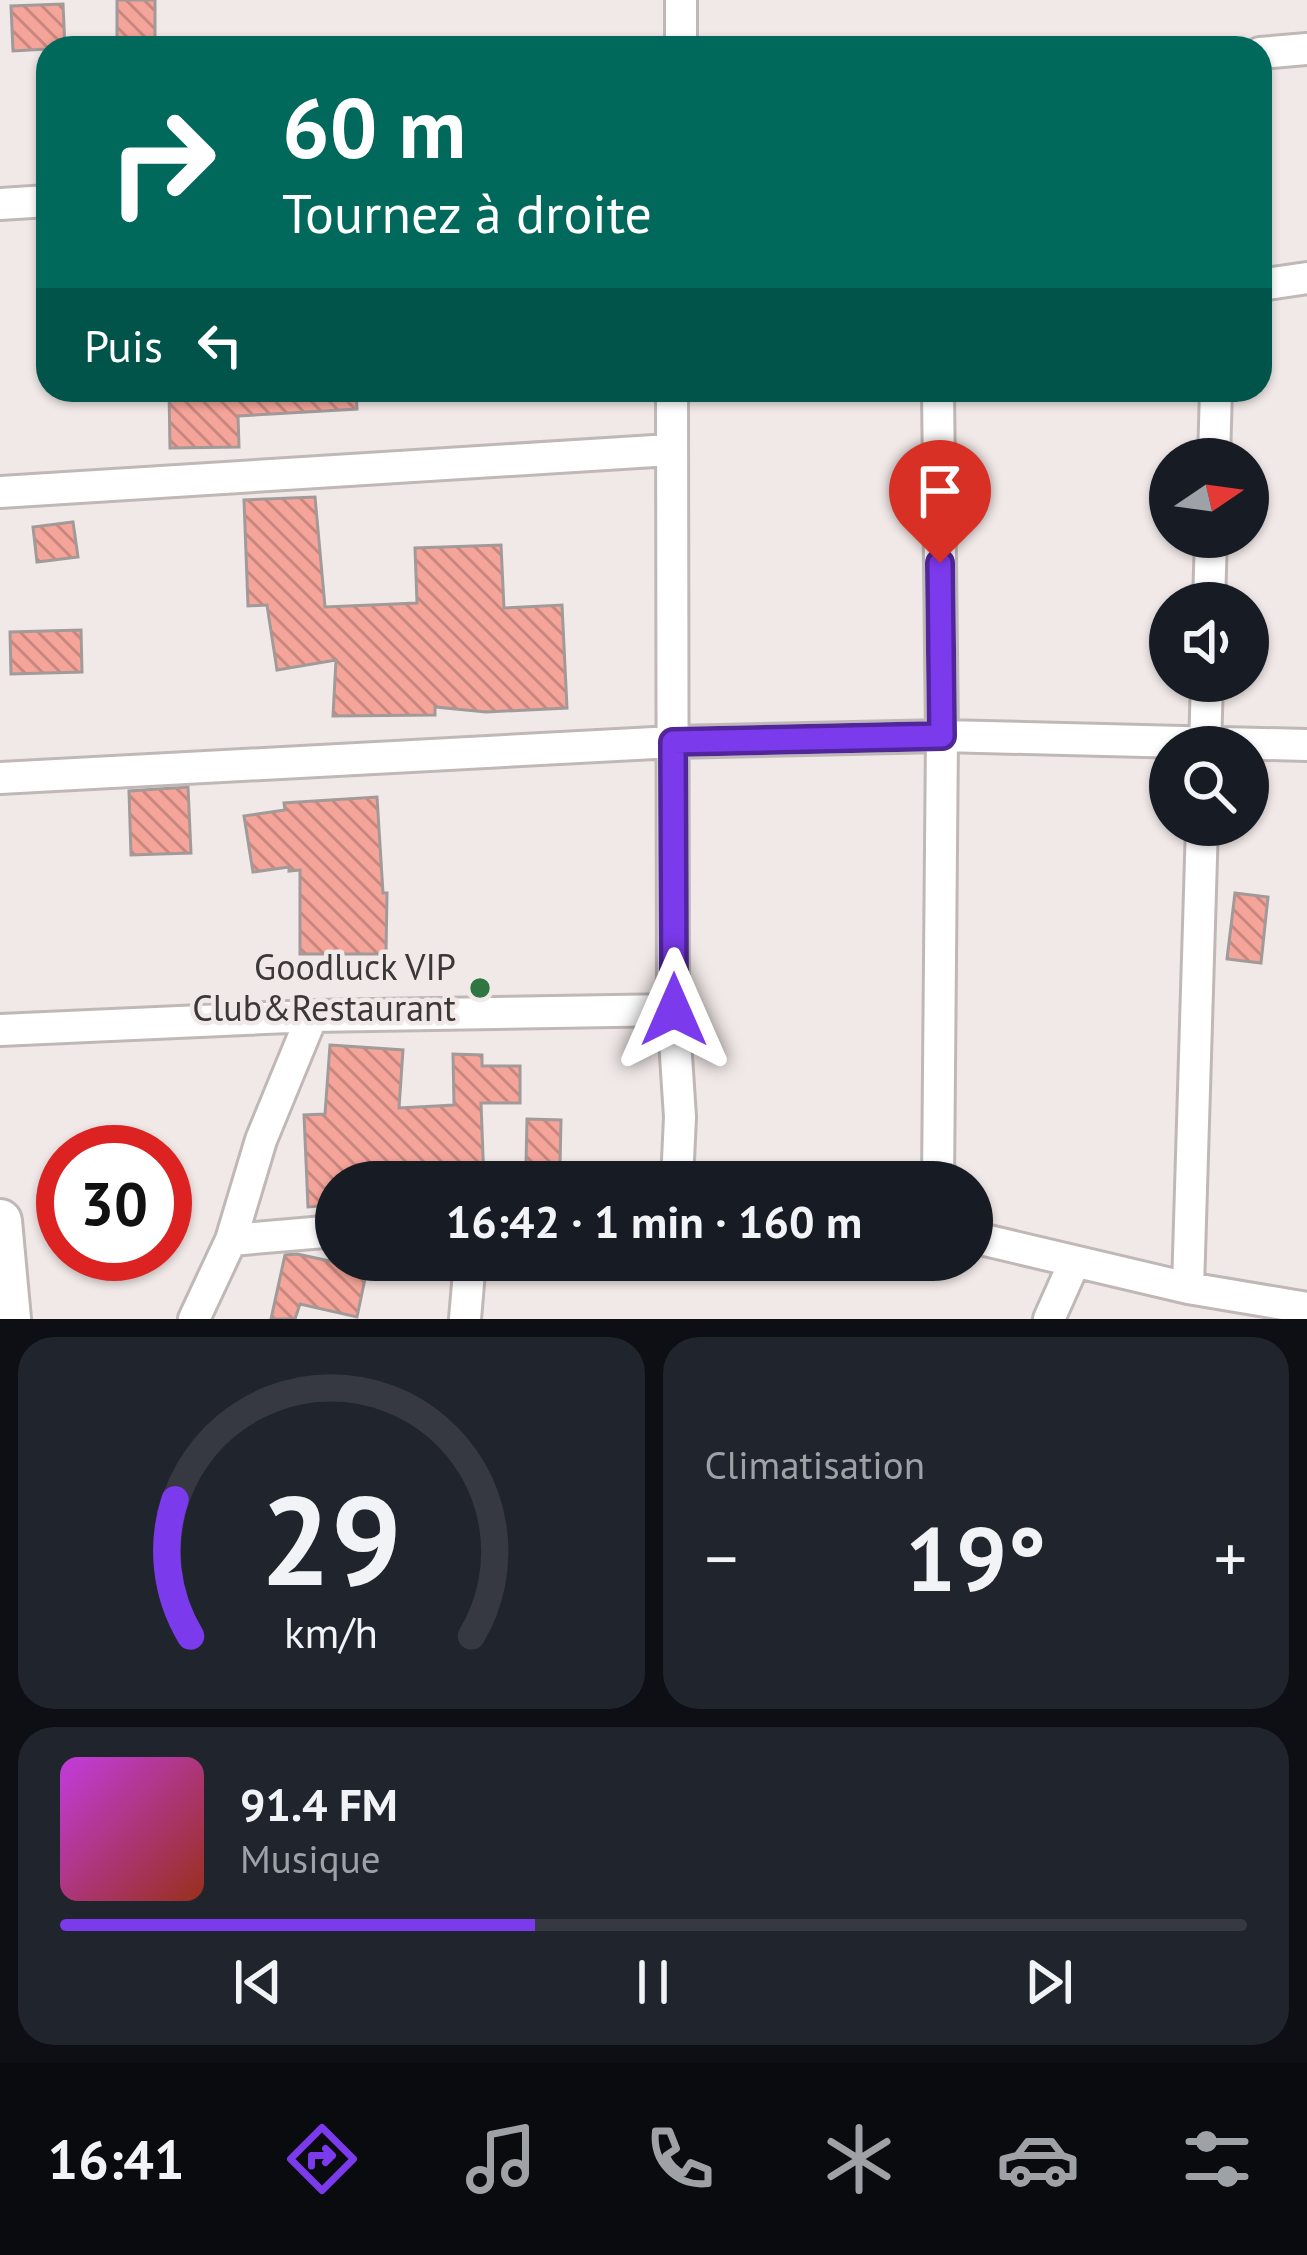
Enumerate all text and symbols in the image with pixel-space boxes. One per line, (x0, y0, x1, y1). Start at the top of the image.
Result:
text: 60 m (282, 72, 466, 181)
icon: right (84, 84, 240, 240)
text: Tournez à droite (282, 178, 652, 248)
icon: left (187, 312, 253, 378)
text: Puis (84, 316, 163, 374)
north arrow (1149, 438, 1269, 558)
map controls (1149, 438, 1269, 846)
pin (889, 440, 991, 563)
icon: arrive (907, 458, 973, 524)
button: sound (1149, 582, 1269, 702)
button: search (1149, 726, 1269, 846)
place label: Goodluck VIP Club&Restaurant (192, 943, 456, 1031)
position arrow (611, 947, 737, 1073)
marker: Goodluck VIP Club&Restaurant (467, 975, 493, 1001)
speed limit sign: 30 (36, 1125, 192, 1281)
text: 16:42 · 1 min · 160 m (446, 1192, 862, 1250)
text: Climatisation (705, 1439, 925, 1490)
text: 29 (260, 1458, 402, 1619)
text: 19° (905, 1499, 1046, 1616)
text: − (705, 1515, 738, 1600)
text: + (1214, 1515, 1247, 1600)
text: km/h (284, 1604, 378, 1660)
text: 91.4 FM (240, 1775, 398, 1833)
text: Musique (240, 1833, 381, 1884)
icon: previous (225, 1949, 291, 2015)
icon: pause (620, 1949, 686, 2015)
icon: next (1016, 1949, 1082, 2015)
icon: directions (280, 2117, 364, 2201)
icon: music (459, 2117, 543, 2201)
icon: phone (638, 2117, 722, 2201)
icon: climate (817, 2117, 901, 2201)
icon: car (996, 2117, 1080, 2201)
icon: filters (1175, 2117, 1259, 2201)
text: 16:41 (48, 2124, 185, 2194)

